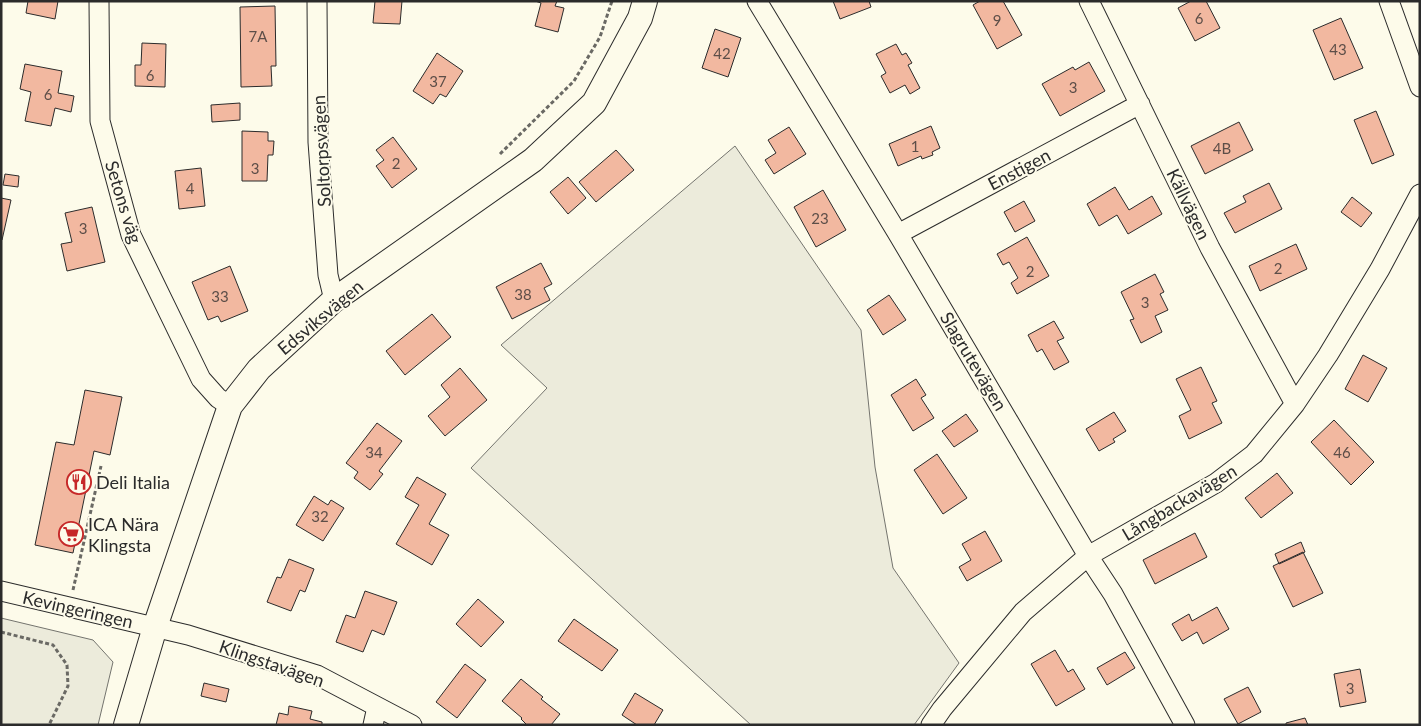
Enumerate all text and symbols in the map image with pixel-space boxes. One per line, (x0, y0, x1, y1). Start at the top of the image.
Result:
house number: 6 (1195, 9, 1204, 27)
house number: 9 (993, 11, 1001, 29)
house number: 7A (249, 27, 268, 45)
house number: 43 (1329, 40, 1347, 58)
house number: 42 (713, 44, 731, 62)
house number: 6 (146, 66, 155, 84)
house number: 37 (429, 72, 447, 90)
house number: 3 (1069, 78, 1077, 96)
house number: 6 (44, 85, 53, 103)
street label: Soltorpsvägen (307, 95, 335, 207)
house number: 1 (911, 137, 919, 155)
house number: 4B (1213, 139, 1231, 157)
street label: Enstigen (984, 143, 1054, 195)
house number: 2 (392, 154, 400, 172)
street label: Setons väg (101, 158, 147, 246)
house number: 3 (251, 159, 259, 177)
street label: Källvägen (1162, 165, 1216, 243)
house number: 4 (186, 179, 195, 197)
house number: 23 (811, 209, 829, 227)
house number: 3 (79, 219, 87, 237)
house number: 2 (1274, 259, 1282, 277)
house number: 2 (1026, 262, 1034, 280)
street label: Edsviksvägen (273, 275, 367, 359)
house number: 38 (514, 285, 532, 303)
house number: 33 (211, 287, 229, 305)
house number: 3 (1141, 293, 1149, 311)
street label: Slagrutevägen (936, 308, 1012, 414)
house number: 34 (365, 443, 383, 461)
house number: 46 (1333, 443, 1351, 461)
street label: Långbackavägen (1118, 459, 1240, 545)
restaurant icon: Deli Italia (66, 469, 92, 495)
place label: Deli Italia (96, 471, 170, 493)
house number: 32 (311, 507, 329, 525)
place label: ICA Nära Klingsta (88, 513, 159, 556)
supermarket icon: ICA Nära Klingsta (58, 521, 84, 547)
street label: Kevingeringen (21, 586, 135, 632)
street label: Klingstavägen (217, 635, 327, 691)
house number: 3 (1346, 679, 1354, 697)

